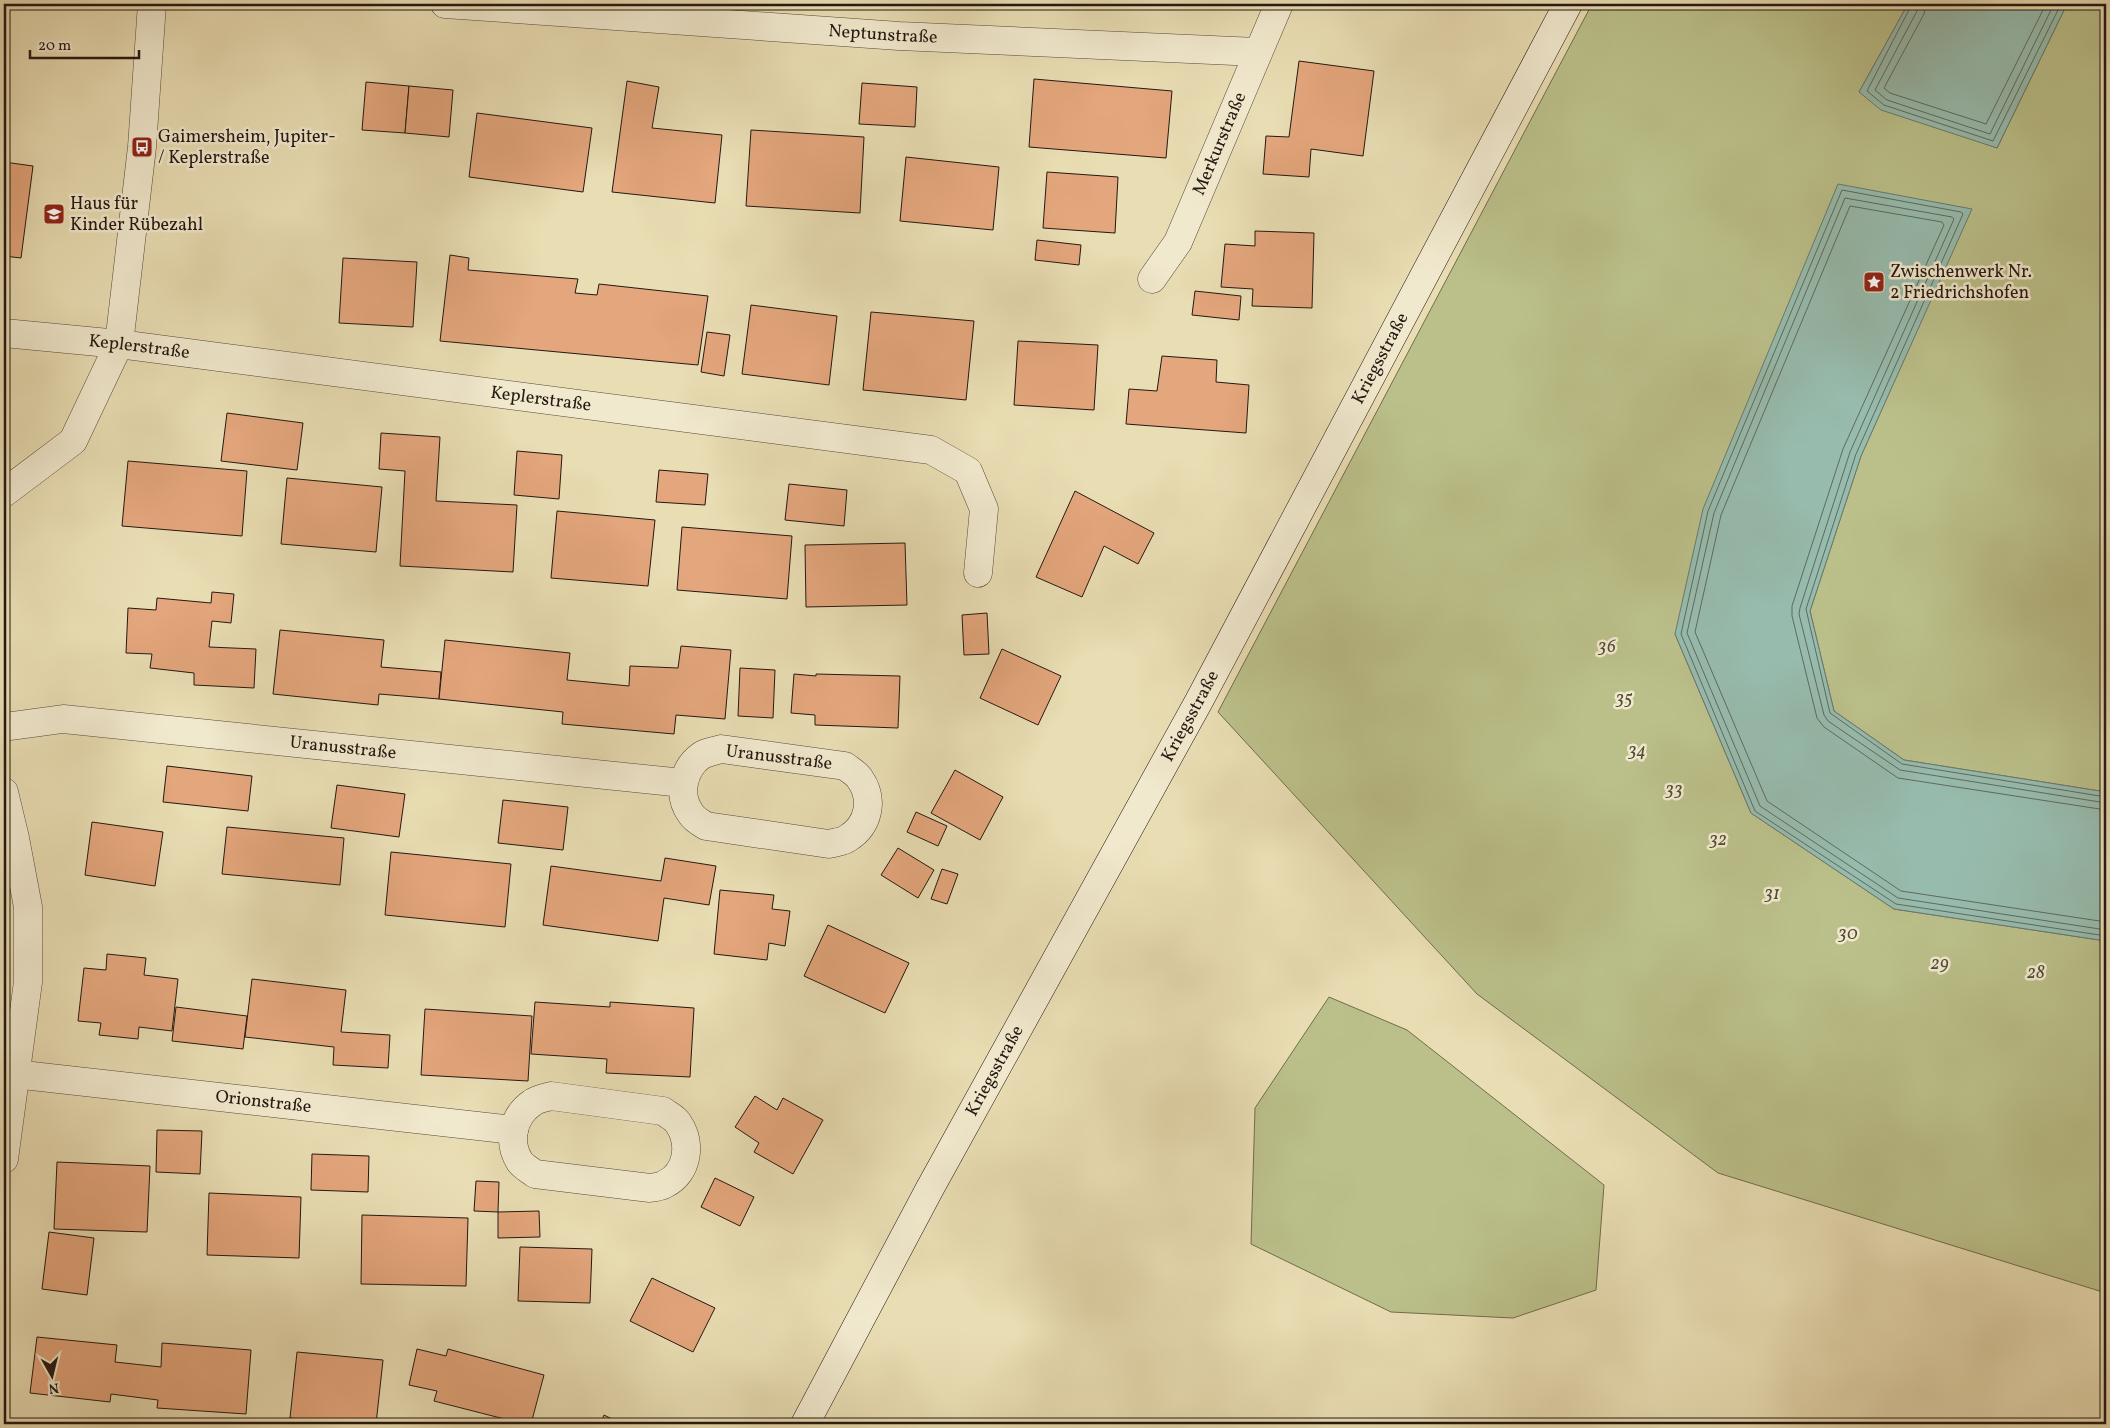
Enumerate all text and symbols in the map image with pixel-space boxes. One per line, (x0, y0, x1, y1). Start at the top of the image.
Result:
street label: Neptunstraße (827, 19, 938, 50)
scale bar (30, 28, 139, 60)
text: 20 m (38, 36, 71, 57)
street label: Merkurstraße (1187, 88, 1253, 199)
place label: Gaimersheim, Jupiter- / Keplerstraße (158, 125, 336, 171)
bus stop icon: Gaimersheim, Jupiter- / Keplerstraße (130, 135, 154, 159)
place label: Haus für Kinder Rübezahl (70, 192, 203, 238)
school or university icon: Haus für Kinder Rübezahl (42, 202, 66, 226)
place label: Zwischenwerk Nr. 2 Friedrichshofen (1890, 260, 2032, 306)
place icon: Zwischenwerk Nr. 2 Friedrichshofen (1862, 270, 1886, 294)
street label: Kriegsstraße (1346, 308, 1415, 409)
street label: Keplerstraße (88, 329, 191, 366)
street label: Keplerstraße (489, 380, 593, 418)
park label: 36 (1597, 635, 1617, 660)
street label: Kriegsstraße (1155, 666, 1225, 766)
park label: 35 (1614, 687, 1633, 712)
street label: Uranusstraße (288, 730, 398, 766)
street label: Uranusstraße (724, 739, 834, 777)
park label: 34 (1627, 739, 1646, 764)
park label: 33 (1664, 778, 1683, 803)
park label: 32 (1708, 828, 1727, 853)
park label: 31 (1763, 882, 1780, 907)
park label: 30 (1837, 922, 1858, 947)
park label: 29 (1931, 952, 1949, 977)
park label: 28 (2027, 961, 2045, 986)
street label: Kriegsstraße (960, 1021, 1030, 1121)
street label: Orionstraße (214, 1084, 313, 1120)
north arrow (28, 1350, 78, 1400)
text: N (47, 1377, 60, 1398)

